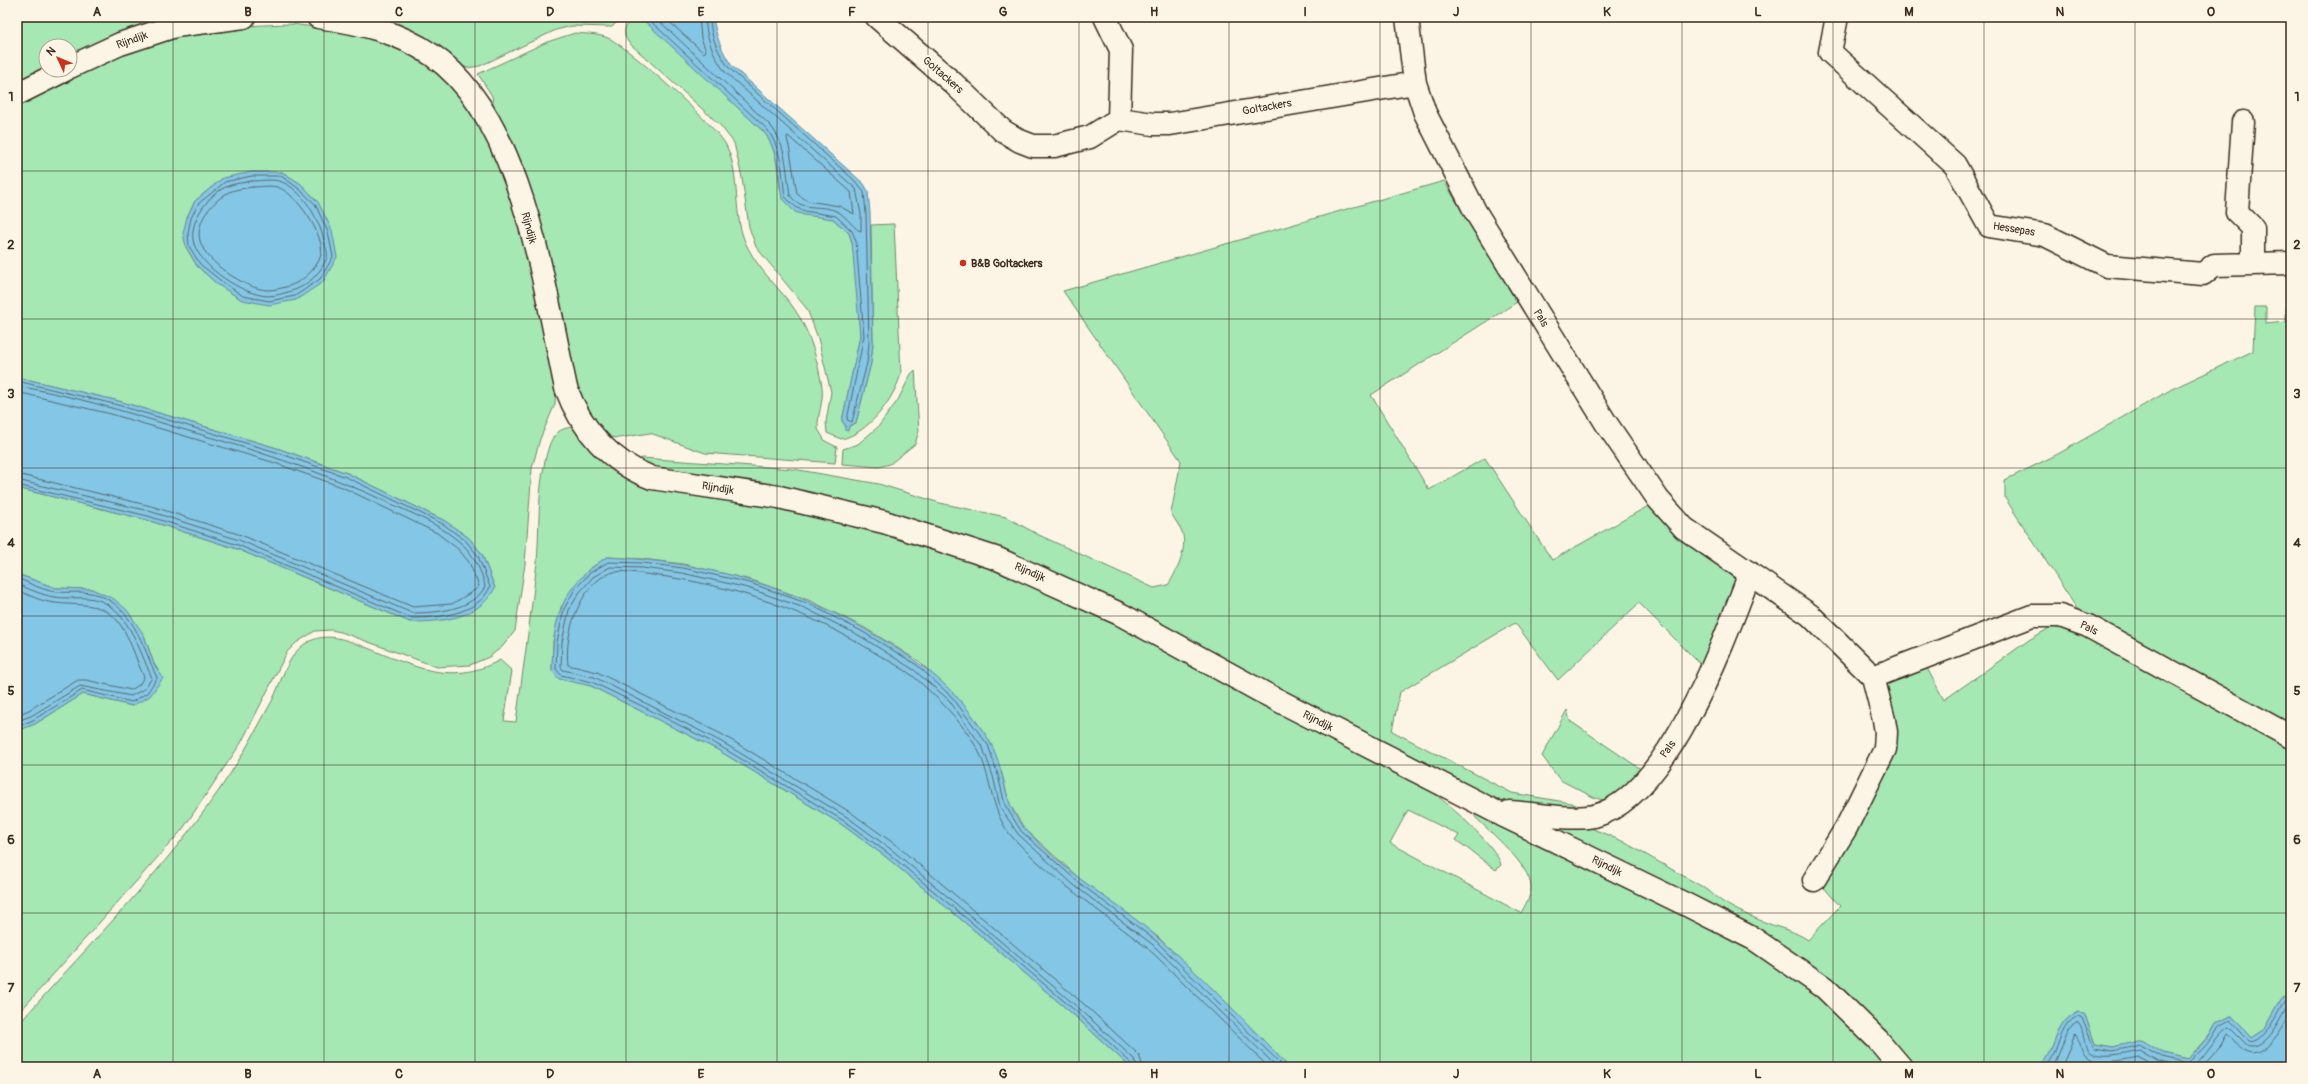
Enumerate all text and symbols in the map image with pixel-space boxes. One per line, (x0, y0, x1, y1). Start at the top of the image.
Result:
text: A (93, 4, 102, 20)
text: B (244, 4, 252, 20)
text: C (395, 4, 403, 20)
text: D (546, 4, 554, 20)
text: E (698, 4, 705, 20)
text: F (848, 4, 856, 20)
text: G (999, 4, 1008, 20)
text: H (1150, 4, 1158, 20)
text: I (1303, 4, 1307, 20)
text: J (1453, 4, 1459, 20)
text: K (1603, 4, 1611, 20)
text: L (1754, 4, 1762, 20)
text: M (1904, 4, 1914, 20)
text: N (2056, 4, 2065, 20)
text: O (2207, 4, 2216, 20)
street label: Rijndijk (115, 28, 150, 52)
north arrow (38, 38, 78, 78)
text: N (44, 44, 59, 59)
street label: Goltackers (920, 54, 966, 96)
text: 1 (8, 89, 14, 105)
text: 1 (2294, 89, 2300, 105)
street label: Goltackers (1241, 96, 1293, 118)
street label: Rijndijk (519, 211, 540, 246)
street label: Hessepas (1992, 219, 2036, 239)
text: 2 (7, 237, 15, 253)
text: 2 (2293, 237, 2301, 253)
place label: B&B Goltackers (971, 257, 1043, 270)
marker: B&B Goltackers (958, 258, 968, 268)
street label: Pals (1531, 307, 1551, 329)
text: 3 (7, 386, 15, 402)
text: 3 (2293, 386, 2301, 402)
street label: Rijndijk (701, 479, 735, 497)
text: 4 (7, 535, 15, 551)
text: 4 (2293, 535, 2301, 551)
street label: Rijndijk (1013, 560, 1048, 584)
street label: Pals (2078, 618, 2100, 638)
text: 5 (7, 683, 15, 699)
text: 5 (2293, 683, 2301, 699)
street label: Rijndijk (1301, 708, 1336, 734)
street label: Pals (1657, 738, 1679, 760)
text: 6 (7, 832, 15, 848)
text: 6 (2293, 832, 2301, 848)
street label: Rijndijk (1590, 853, 1625, 879)
text: 7 (8, 980, 15, 996)
text: 7 (2294, 980, 2301, 996)
text: A (93, 1066, 102, 1082)
text: B (244, 1066, 252, 1082)
text: C (395, 1066, 403, 1082)
text: D (546, 1066, 554, 1082)
text: E (698, 1066, 705, 1082)
text: F (848, 1066, 856, 1082)
text: G (999, 1066, 1008, 1082)
text: H (1150, 1066, 1158, 1082)
text: I (1303, 1066, 1307, 1082)
text: J (1453, 1066, 1459, 1082)
text: K (1603, 1066, 1611, 1082)
text: L (1754, 1066, 1762, 1082)
text: M (1904, 1066, 1914, 1082)
text: N (2056, 1066, 2065, 1082)
text: O (2207, 1066, 2216, 1082)

